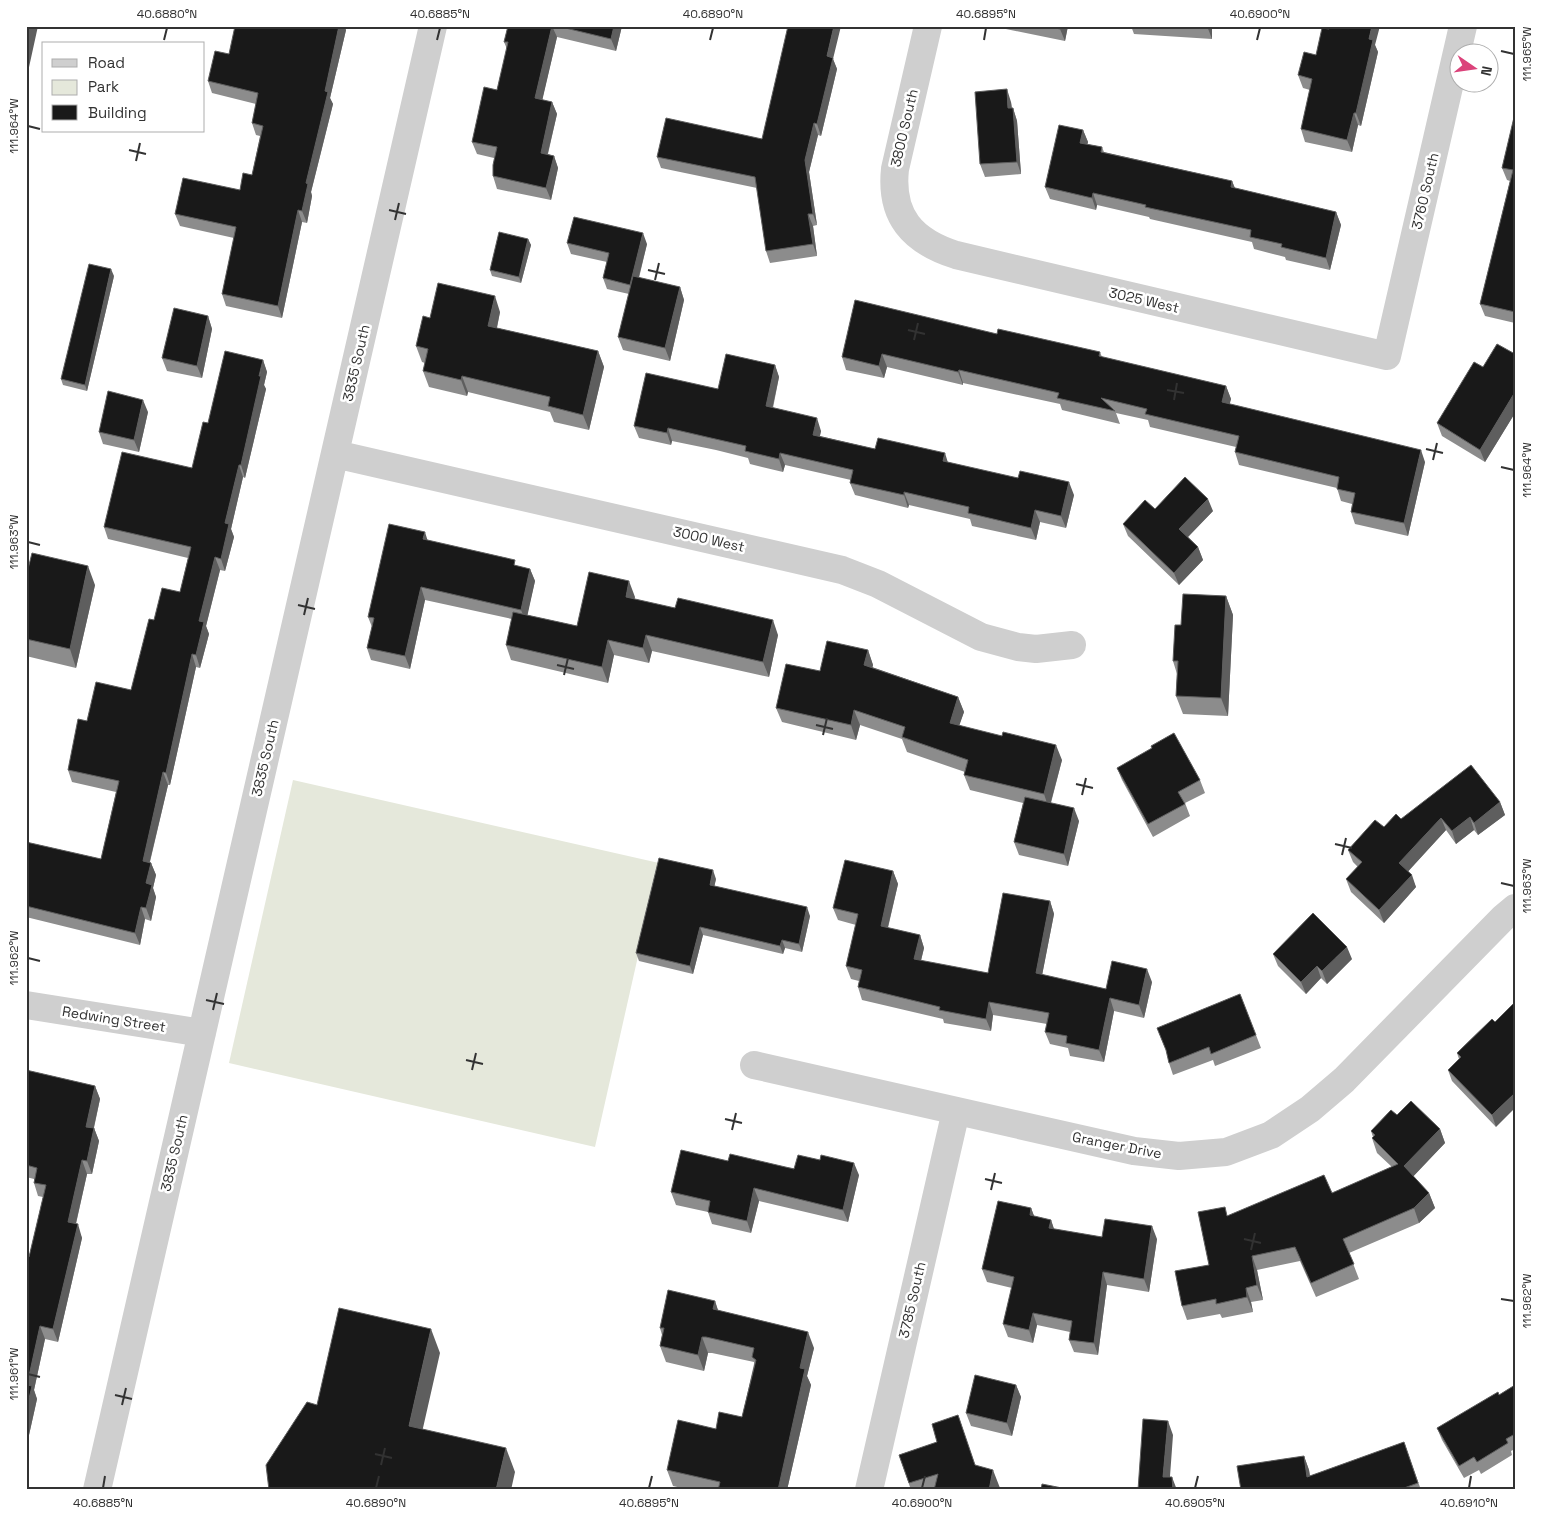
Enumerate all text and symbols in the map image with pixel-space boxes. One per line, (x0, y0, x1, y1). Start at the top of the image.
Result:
text: 40.6880°N (137, 6, 197, 22)
text: 40.6885°N (410, 6, 470, 22)
text: 40.6890°N (683, 6, 743, 22)
text: 40.6895°N (956, 6, 1016, 22)
text: 40.6900°N (1230, 6, 1290, 22)
text: 111.965°W (1519, 26, 1535, 82)
legend (42, 42, 205, 132)
north arrow (1448, 42, 1498, 92)
text: Road (88, 53, 125, 72)
text: N (1477, 64, 1496, 78)
text: Park (88, 77, 119, 96)
street label: 3800 South (886, 87, 922, 169)
text: 111.964°W (6, 98, 22, 154)
text: Building (88, 103, 147, 122)
street label: 3760 South (1407, 151, 1443, 231)
street label: 3025 West (1107, 283, 1181, 317)
street label: 3835 South (338, 323, 374, 403)
text: 111.964°W (1519, 442, 1535, 498)
text: 111.963°W (6, 514, 22, 570)
street label: 3000 West (671, 522, 747, 556)
street label: 3835 South (247, 718, 283, 798)
text: 111.963°W (1519, 858, 1535, 914)
text: 111.962°W (6, 930, 22, 986)
street label: Redwing Street (61, 1002, 167, 1036)
street label: 3835 South (156, 1113, 192, 1193)
street label: Granger Drive (1071, 1128, 1163, 1162)
street label: 3785 South (894, 1260, 930, 1340)
text: 111.962°W (1519, 1273, 1535, 1329)
text: 111.961°W (6, 1347, 22, 1400)
text: 40.6885°N (73, 1495, 133, 1511)
text: 40.6890°N (346, 1495, 406, 1511)
text: 40.6895°N (619, 1495, 679, 1511)
text: 40.6900°N (892, 1495, 952, 1511)
text: 40.6905°N (1165, 1495, 1225, 1511)
text: 40.6910°N (1440, 1495, 1498, 1511)

